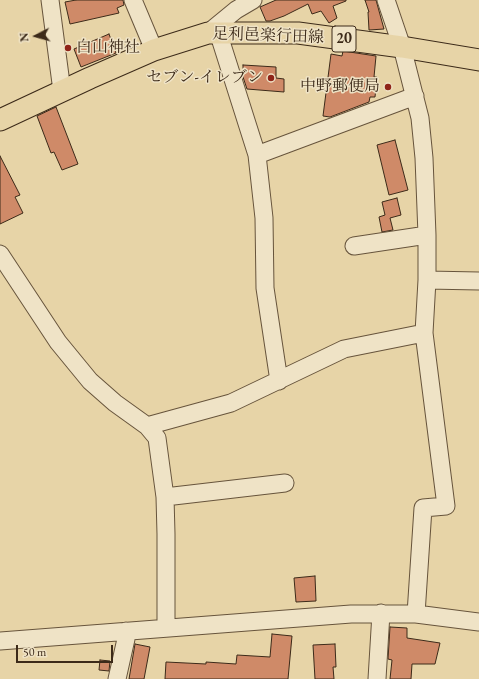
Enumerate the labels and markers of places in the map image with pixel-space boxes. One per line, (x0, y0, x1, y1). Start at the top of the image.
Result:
place label: 白山神社 (76, 38, 140, 58)
marker: 白山神社 (63, 43, 73, 53)
place label: セブン-イレブン (147, 68, 263, 88)
marker: セブン-イレブン (266, 73, 276, 83)
place label: 中野郵便局 (300, 77, 380, 97)
marker: 中野郵便局 (383, 82, 393, 92)

